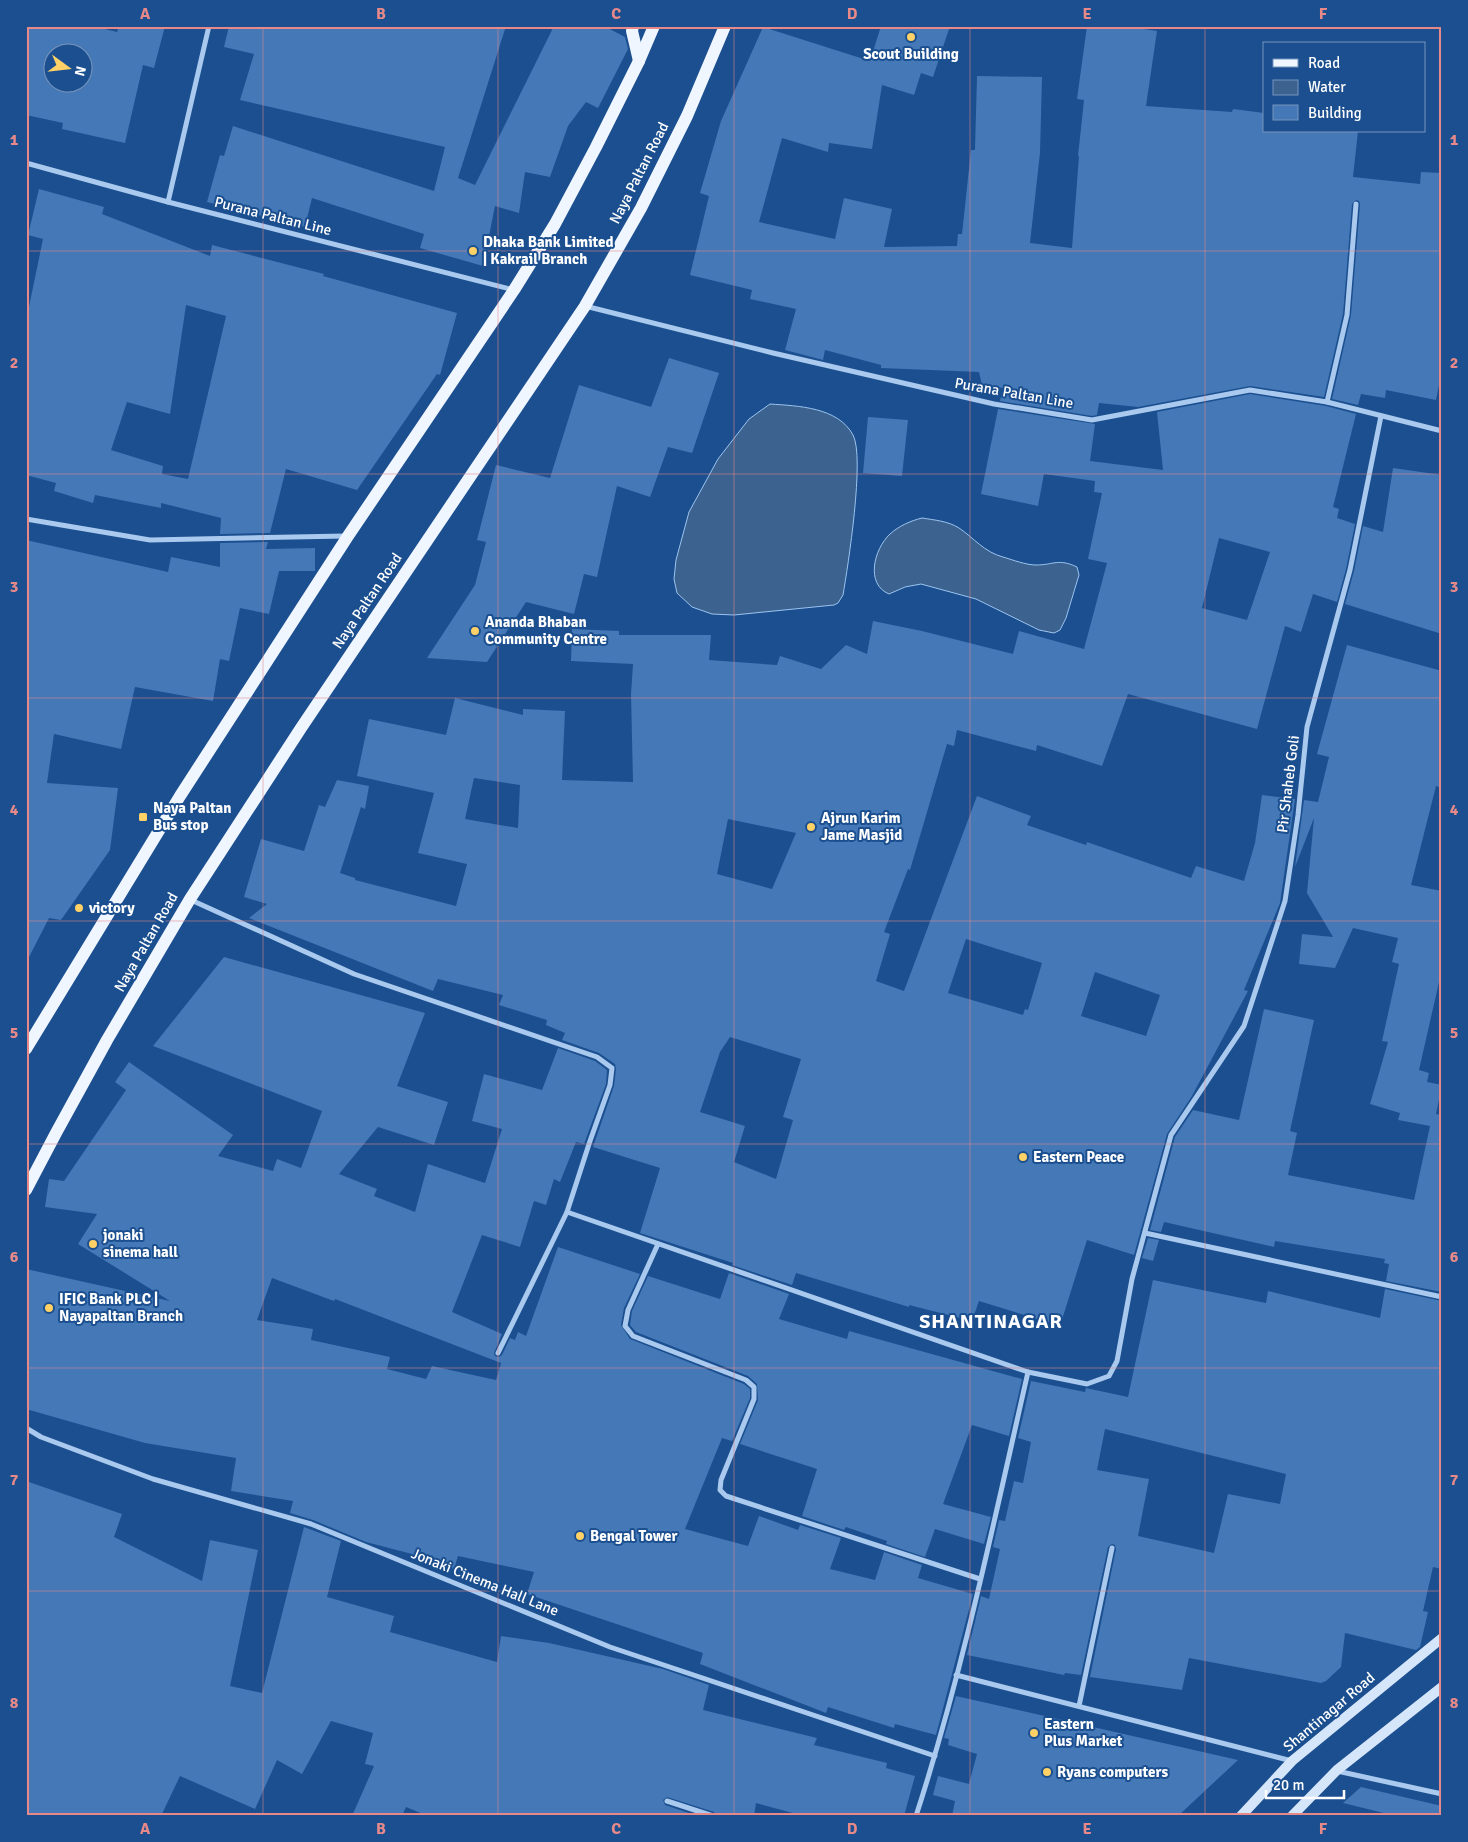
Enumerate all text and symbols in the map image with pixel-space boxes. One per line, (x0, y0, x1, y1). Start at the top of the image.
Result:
text: A (140, 4, 151, 24)
text: B (376, 4, 386, 24)
text: C (611, 4, 621, 24)
text: D (847, 4, 858, 24)
text: E (1082, 4, 1092, 24)
text: F (1319, 4, 1328, 24)
marker: Scout Building (905, 31, 917, 43)
north arrow (42, 42, 92, 92)
legend (1263, 42, 1426, 132)
place label: Scout Building (863, 45, 959, 63)
text: Road (1308, 54, 1340, 72)
text: N (71, 64, 90, 78)
text: Water (1308, 78, 1346, 96)
text: Building (1308, 104, 1362, 122)
street label: Naya Paltan Road (606, 119, 672, 227)
text: 1 (10, 130, 19, 150)
text: 1 (1450, 130, 1459, 150)
street label: Purana Paltan Line (212, 193, 334, 239)
place label: Dhaka Bank Limited | Kakrail Branch (483, 233, 614, 268)
marker: Dhaka Bank Limited | Kakrail Branch (467, 245, 479, 257)
text: 2 (10, 353, 18, 373)
text: 2 (1450, 353, 1458, 373)
street label: Purana Paltan Line (953, 374, 1075, 412)
street label: Naya Paltan Road (328, 550, 406, 652)
text: 3 (10, 577, 18, 597)
text: 3 (1450, 577, 1458, 597)
place label: Ananda Bhaban Community Centre (485, 613, 607, 648)
marker: Ananda Bhaban Community Centre (469, 625, 481, 637)
street label: Pir Shaheb Goli (1273, 734, 1303, 834)
place label: Naya Paltan Bus stop (153, 799, 231, 834)
text: 4 (10, 800, 19, 820)
text: 4 (1450, 800, 1459, 820)
place label: Ajrun Karim Jame Masjid (821, 809, 902, 844)
marker: Naya Paltan Bus stop (137, 811, 149, 823)
marker: Ajrun Karim Jame Masjid (805, 821, 817, 833)
street label: Naya Paltan Road (110, 889, 182, 995)
place label: victory (88, 899, 135, 917)
marker: victory (73, 902, 85, 914)
text: 5 (10, 1023, 18, 1043)
text: 5 (1450, 1023, 1458, 1043)
place label: Eastern Peace (1033, 1148, 1124, 1166)
marker: Eastern Peace (1017, 1151, 1029, 1163)
place label: jonaki sinema hall (103, 1226, 178, 1261)
marker: jonaki sinema hall (87, 1238, 99, 1250)
text: 6 (10, 1247, 19, 1267)
text: 6 (1450, 1247, 1459, 1267)
place label: IFIC Bank PLC | Nayapaltan Branch (59, 1290, 183, 1325)
marker: IFIC Bank PLC | Nayapaltan Branch (43, 1302, 55, 1314)
district label: SHANTINAGAR (919, 1309, 1063, 1334)
text: 7 (10, 1470, 19, 1490)
text: 7 (1450, 1470, 1459, 1490)
place label: Bengal Tower (590, 1527, 677, 1545)
marker: Bengal Tower (574, 1530, 586, 1542)
street label: Jonaki Cinema Hall Lane (409, 1544, 561, 1620)
street label: Shantinagar Road (1280, 1668, 1378, 1756)
text: 8 (10, 1693, 19, 1713)
text: 8 (1450, 1693, 1459, 1713)
place label: Eastern Plus Market (1044, 1715, 1123, 1750)
marker: Eastern Plus Market (1028, 1727, 1040, 1739)
place label: Ryans computers (1057, 1763, 1169, 1781)
marker: Ryans computers (1041, 1766, 1053, 1778)
scale bar (1266, 1767, 1343, 1799)
text: 20 m (1273, 1776, 1304, 1794)
text: A (140, 1819, 151, 1839)
text: B (376, 1819, 386, 1839)
text: C (611, 1819, 621, 1839)
text: D (847, 1819, 858, 1839)
text: E (1082, 1819, 1092, 1839)
text: F (1319, 1819, 1328, 1839)

